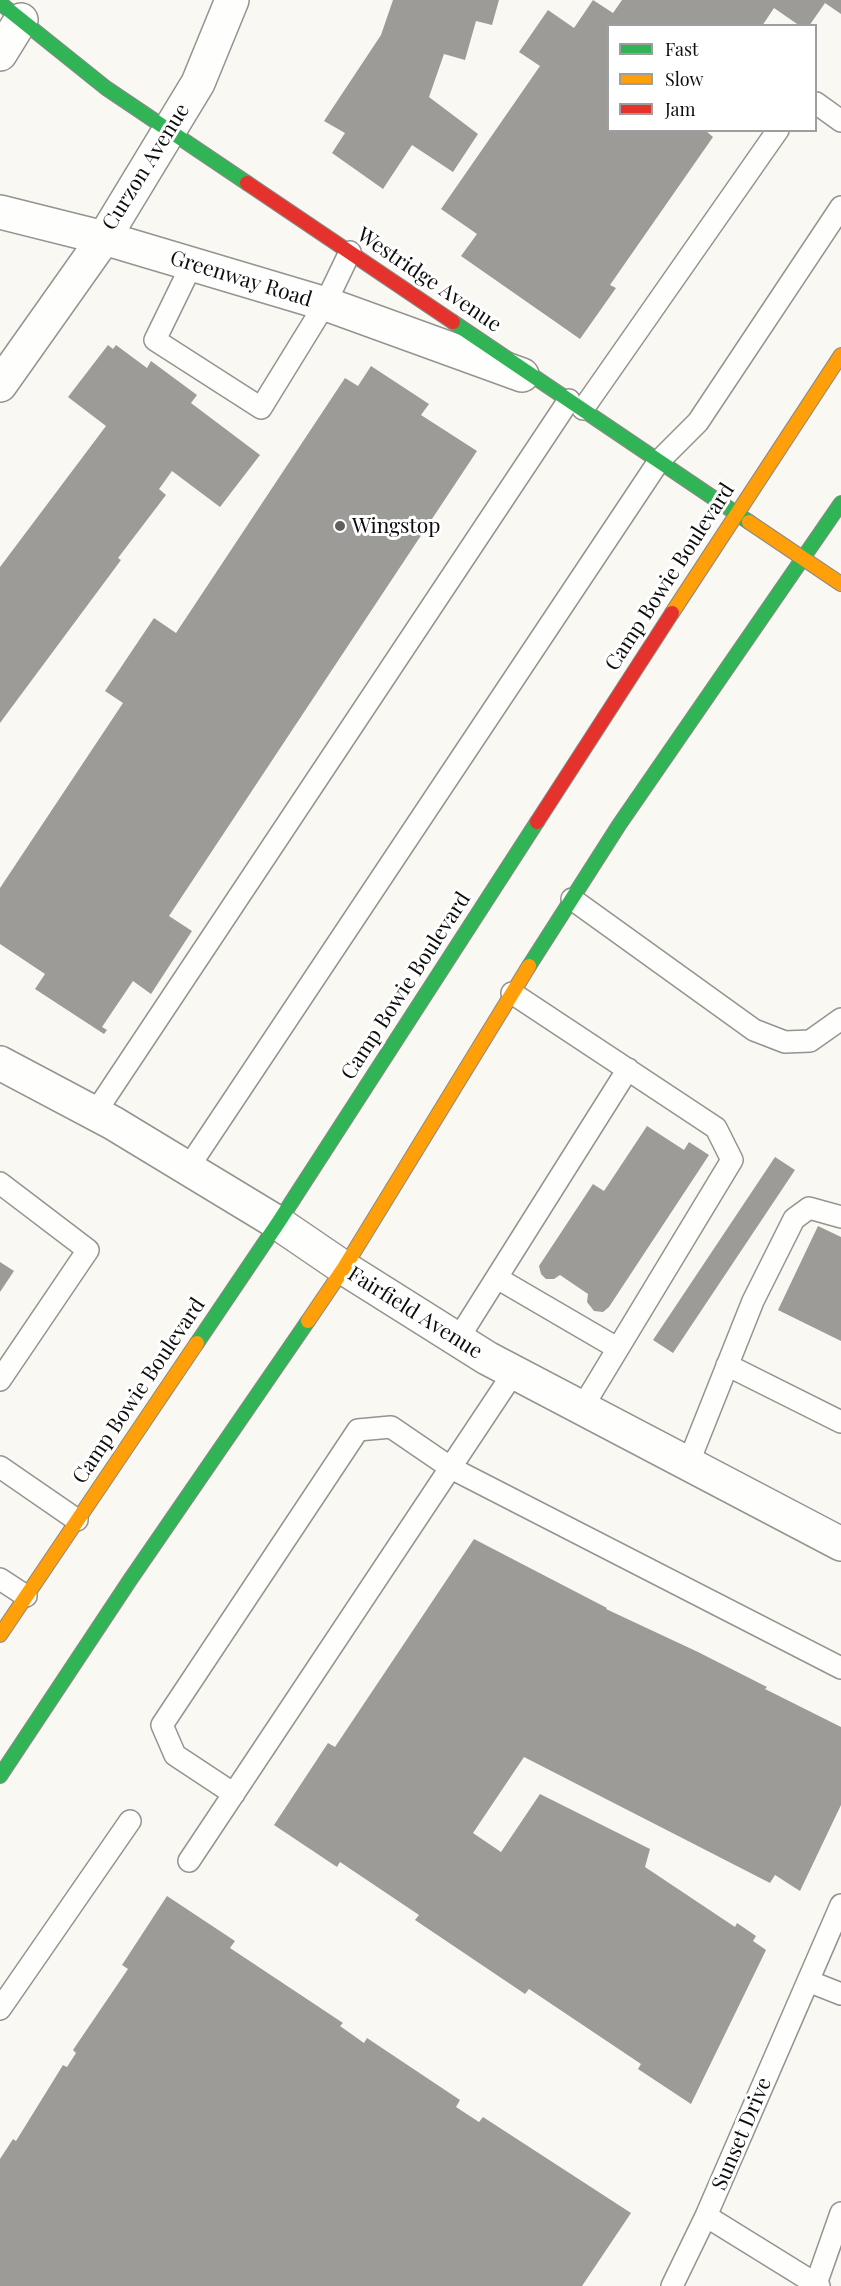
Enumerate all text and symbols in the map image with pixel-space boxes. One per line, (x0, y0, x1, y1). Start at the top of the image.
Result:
legend (607, 24, 817, 132)
text: Fast (665, 37, 698, 61)
text: Slow (665, 67, 703, 91)
text: Jam (665, 97, 695, 121)
street label: Curzon Avenue (97, 99, 195, 235)
street label: Westridge Avenue (352, 222, 506, 338)
street label: Greenway Road (167, 245, 315, 313)
street label: Camp Bowie Boulevard (600, 479, 740, 675)
place label: Wingstop (352, 513, 440, 539)
marker: Wingstop (333, 519, 347, 533)
street label: Camp Bowie Boulevard (336, 888, 476, 1084)
street label: Fairfield Avenue (343, 1262, 487, 1364)
street label: Camp Bowie Boulevard (67, 1293, 211, 1489)
street label: Sunset Drive (707, 2074, 777, 2194)

